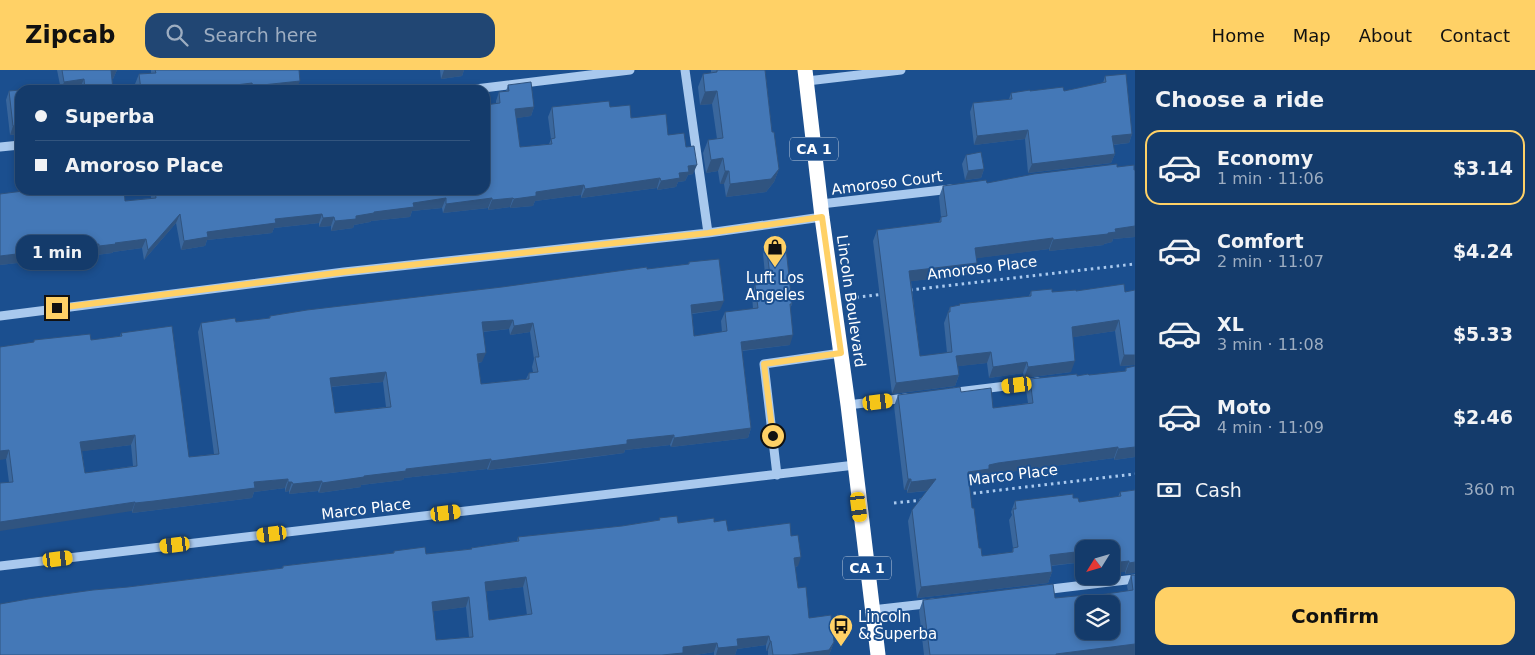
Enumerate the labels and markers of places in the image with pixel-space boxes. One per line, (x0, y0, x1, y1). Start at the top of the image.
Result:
shop icon: Luft Los Angeles (762, 234, 788, 268)
place label: Luft Los Angeles (745, 269, 805, 304)
place label: Lincoln & Superba (858, 608, 937, 643)
bus stop icon: Lincoln & Superba (828, 613, 854, 647)

